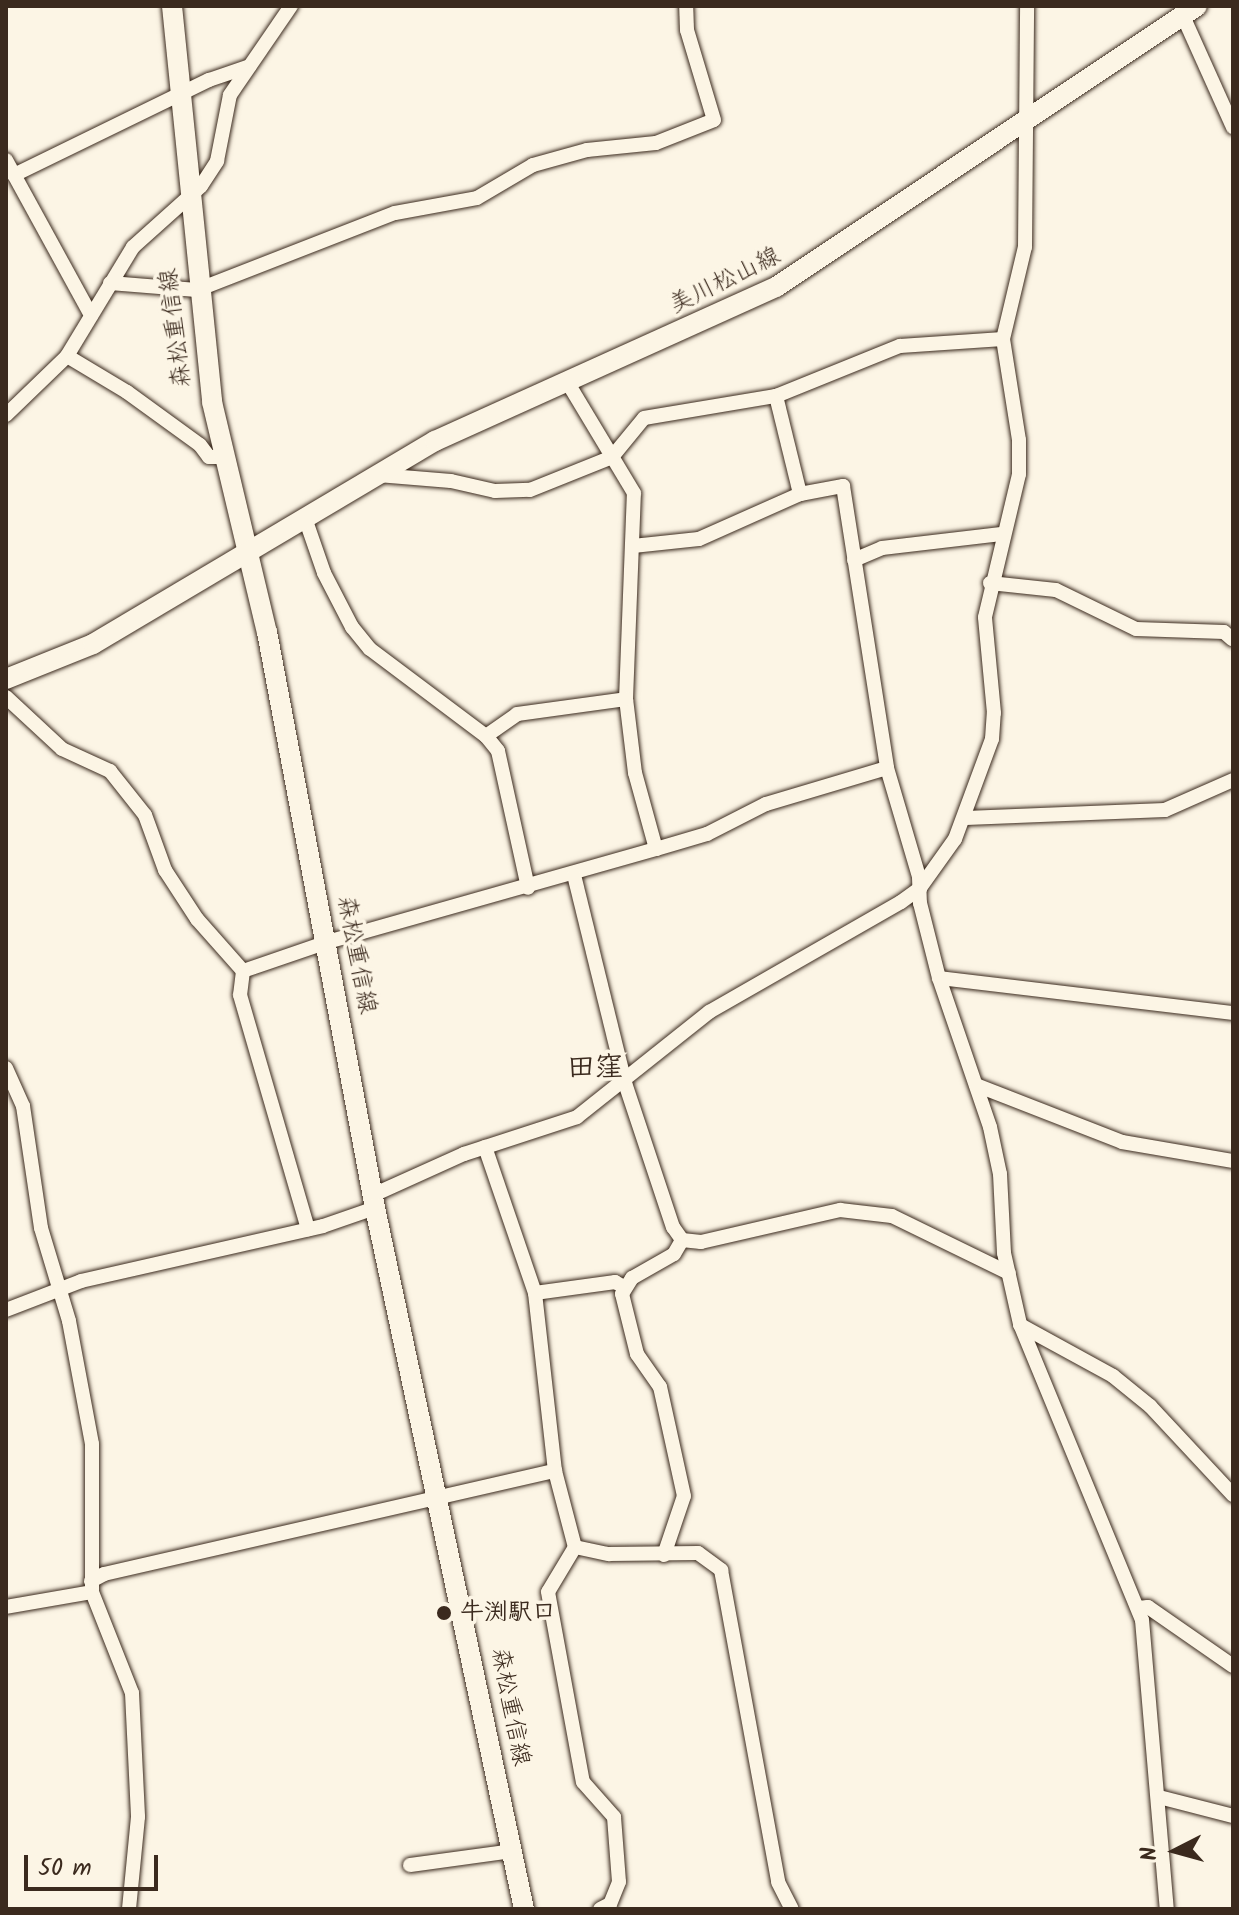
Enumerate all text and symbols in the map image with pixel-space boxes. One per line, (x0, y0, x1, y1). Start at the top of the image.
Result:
street label: 美川松山線 (665, 242, 785, 320)
street label: 森松重信線 (154, 267, 198, 389)
street label: 森松重信線 (330, 893, 382, 1017)
district label: 田窪 (567, 1052, 623, 1086)
place label: 牛渕駅口 (460, 1599, 556, 1627)
marker: 牛渕駅口 (435, 1604, 453, 1622)
street label: 森松重信線 (484, 1645, 536, 1769)
north arrow (1135, 1811, 1215, 1891)
scale bar (28, 1839, 162, 1889)
text: N (1133, 1845, 1169, 1862)
text: 50 m (38, 1849, 92, 1888)

